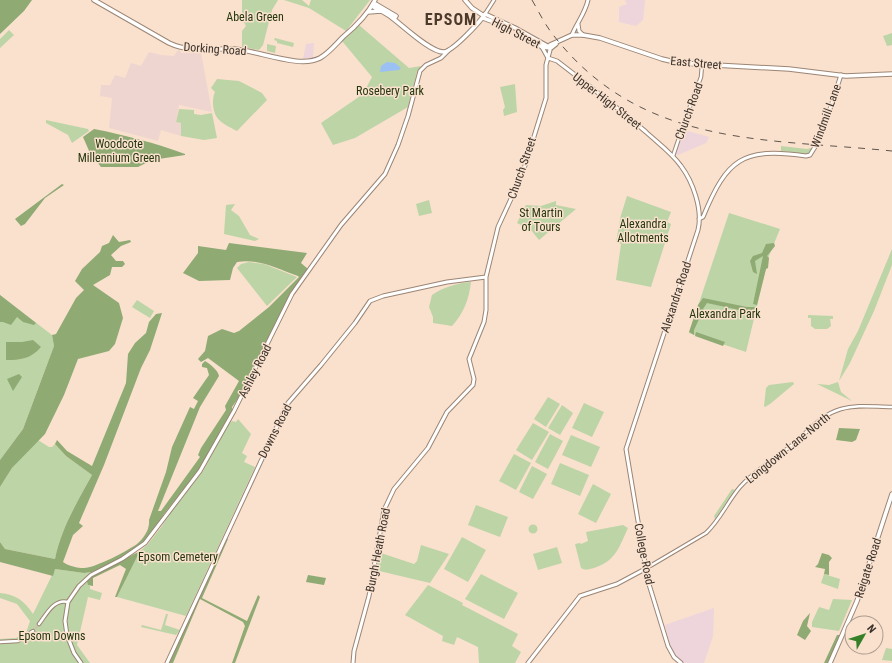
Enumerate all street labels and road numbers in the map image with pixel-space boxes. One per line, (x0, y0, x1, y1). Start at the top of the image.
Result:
street label: High Street (489, 15, 543, 51)
street label: Dorking Road (183, 40, 247, 58)
street label: East Street (670, 54, 723, 72)
street label: Upper High Street (570, 70, 645, 132)
street label: Church Road (672, 80, 706, 142)
street label: Windmill Lane (808, 82, 844, 150)
street label: Church Street (505, 135, 539, 201)
street label: Alexandra Road (658, 260, 694, 334)
street label: Ashley Road (236, 342, 274, 400)
street label: Downs Road (255, 402, 295, 460)
street label: Longdown Lane North (743, 410, 833, 486)
street label: Burgh Heath Road (363, 507, 393, 593)
street label: College Road (631, 522, 657, 586)
street label: Reigate Road (852, 536, 884, 600)

